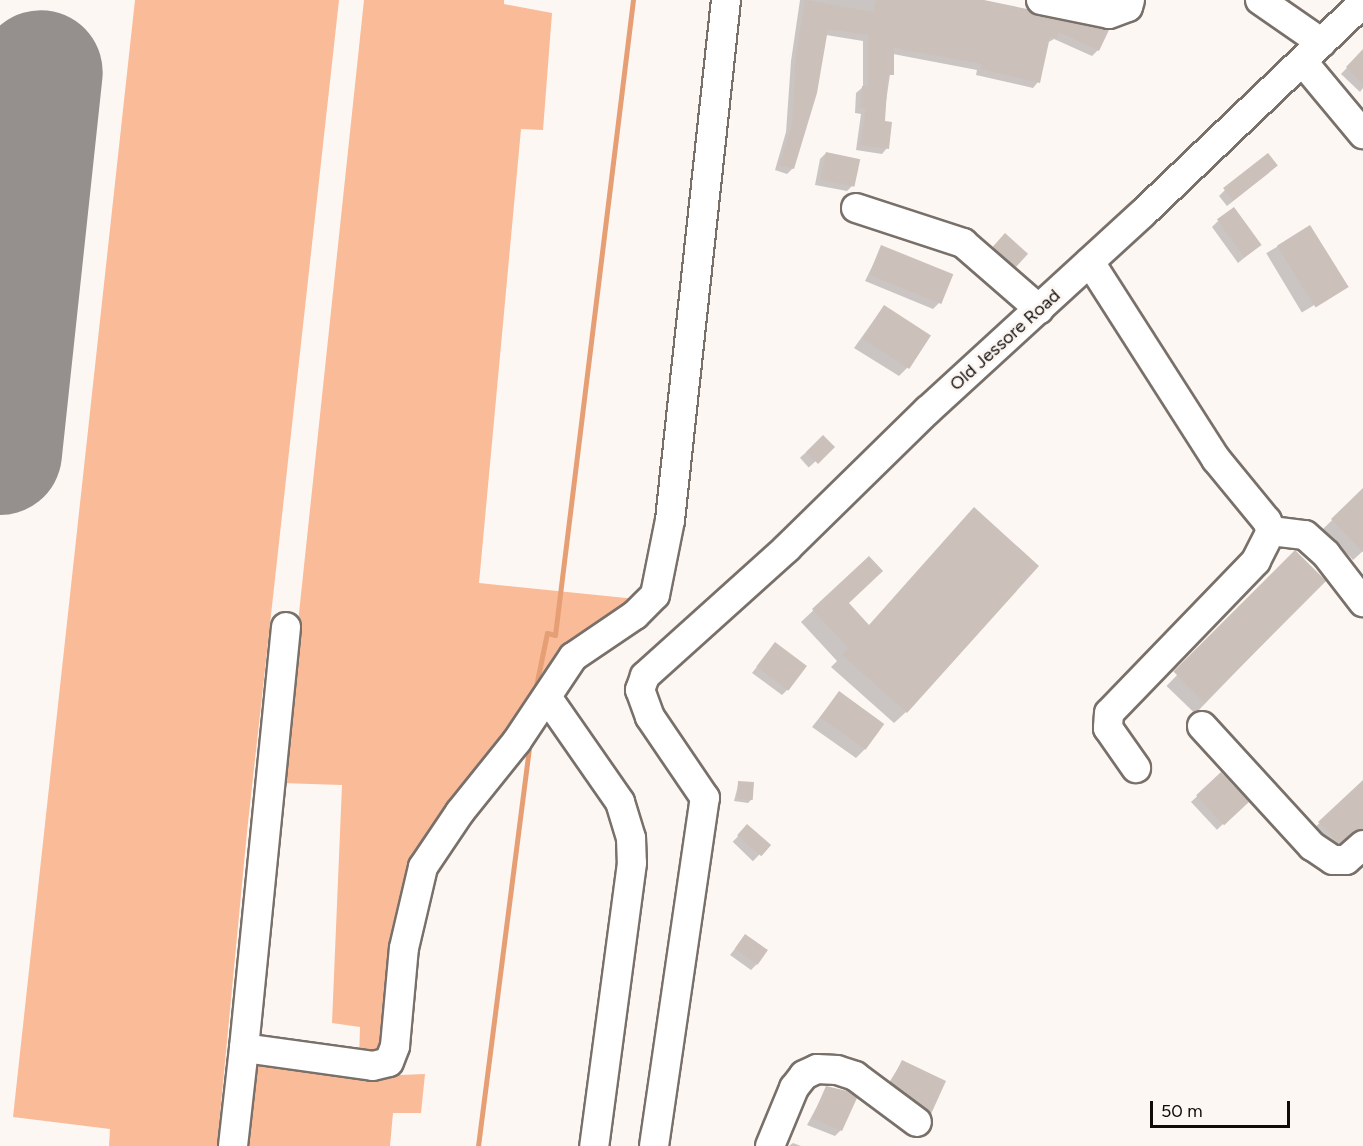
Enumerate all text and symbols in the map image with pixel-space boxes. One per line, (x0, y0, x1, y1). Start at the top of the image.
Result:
street label: Old Jessore Road (945, 285, 1065, 395)
scale bar (1153, 1089, 1292, 1127)
text: 50 m (1161, 1100, 1203, 1122)

